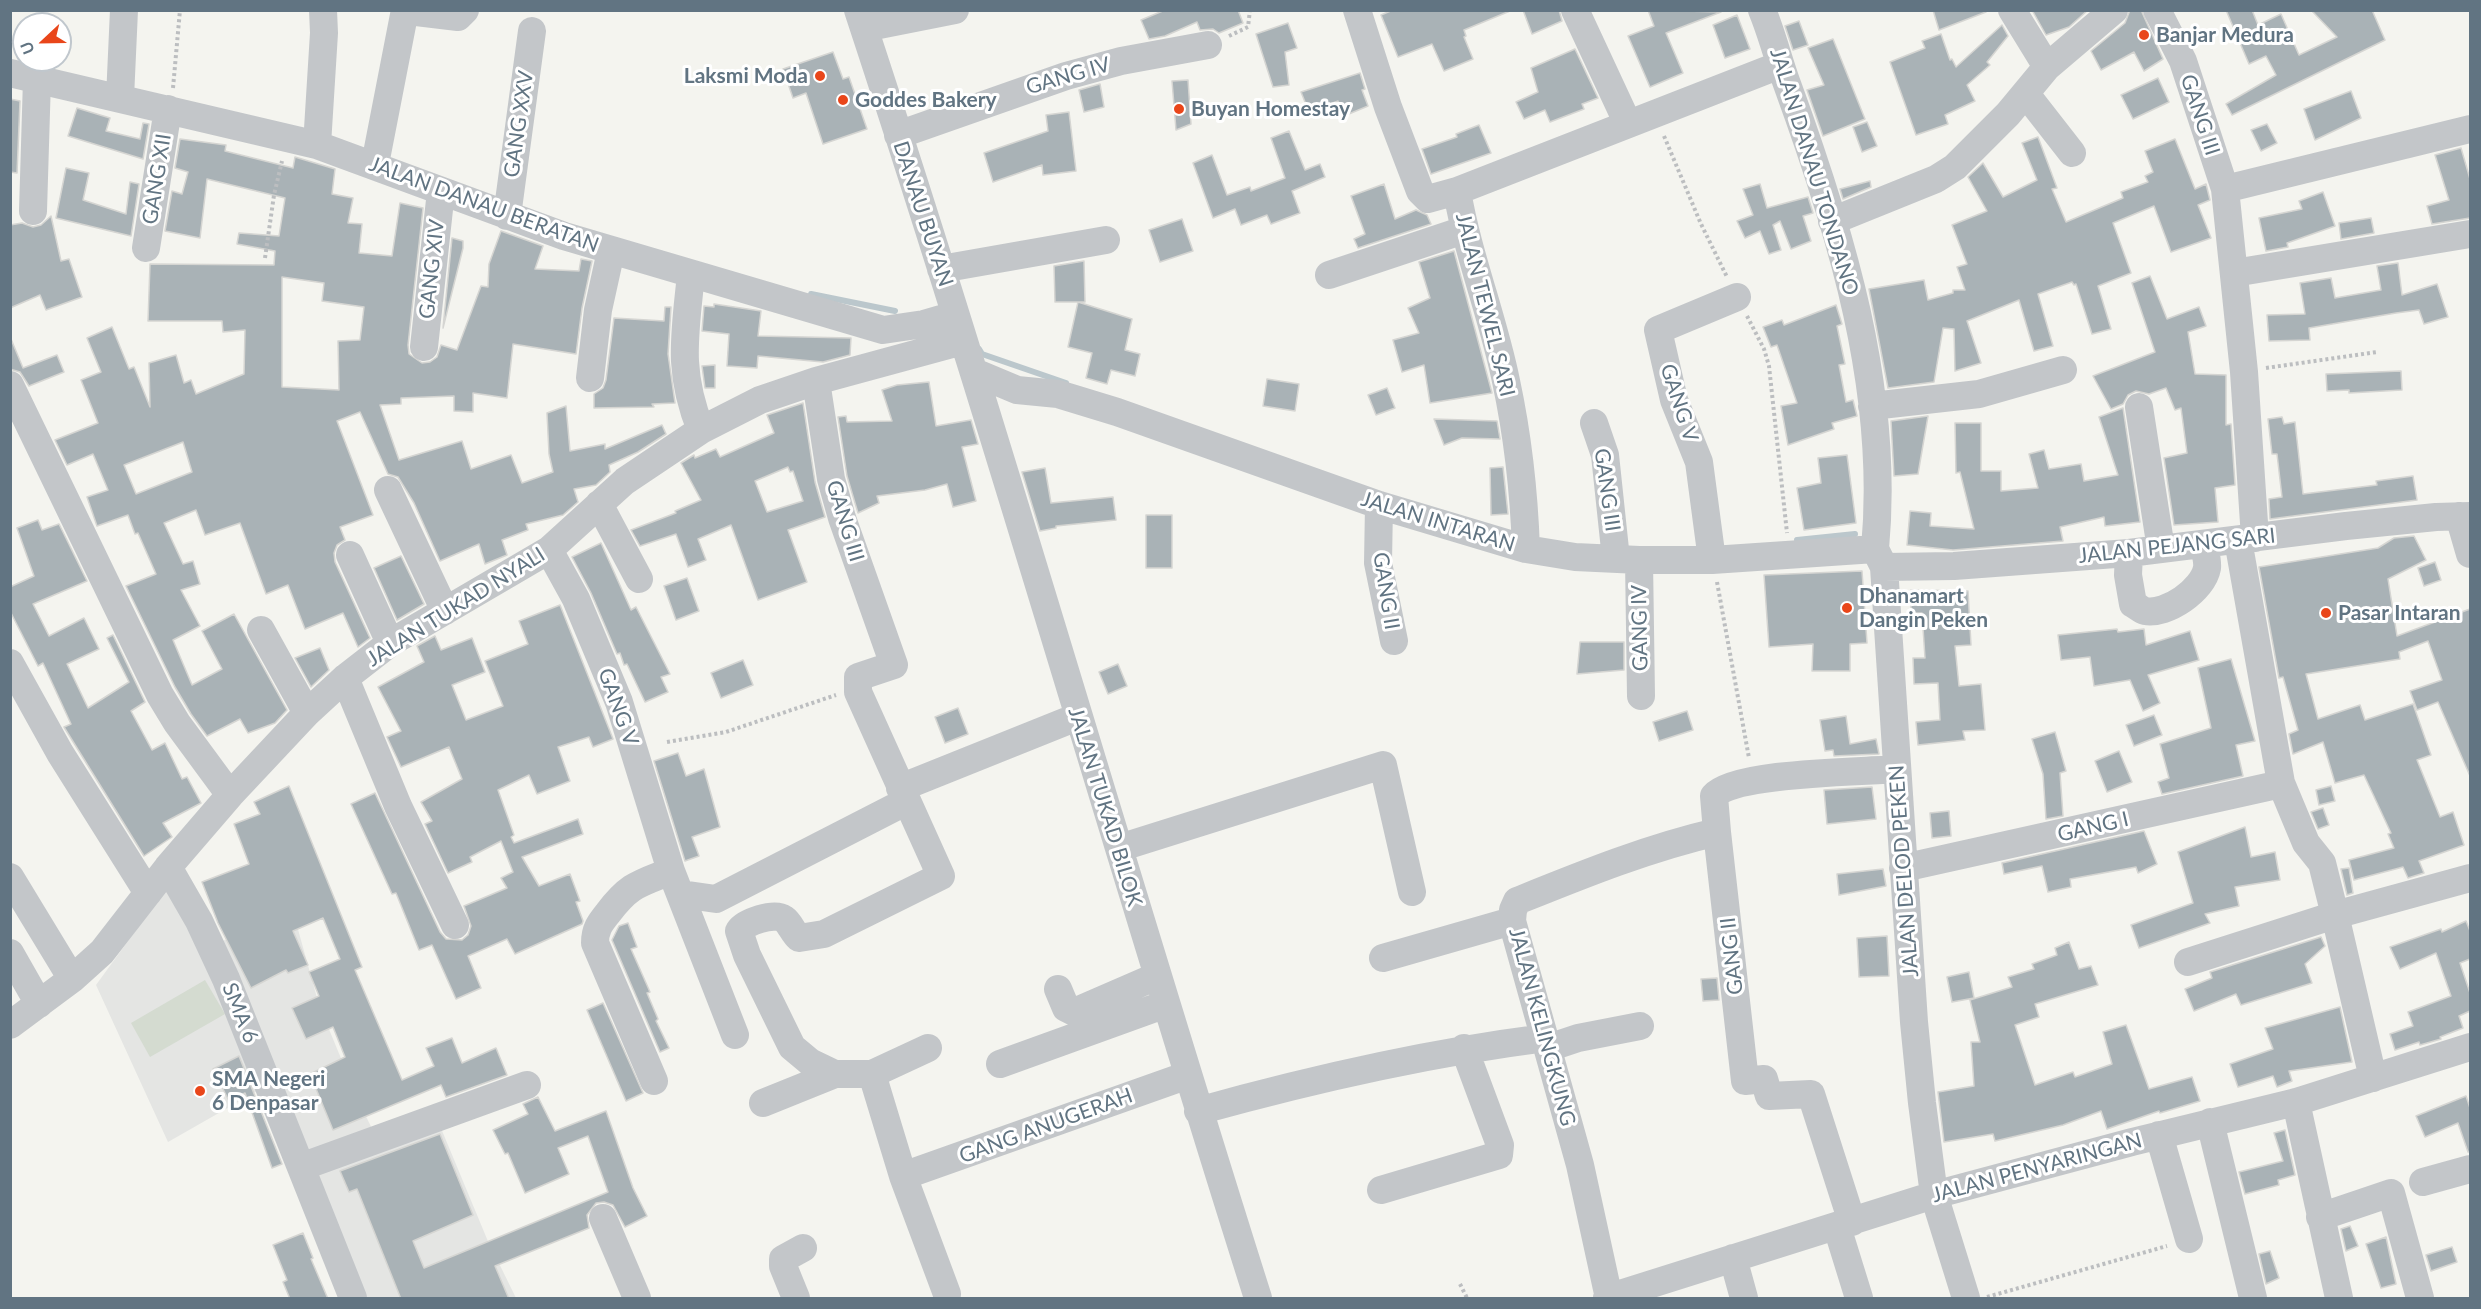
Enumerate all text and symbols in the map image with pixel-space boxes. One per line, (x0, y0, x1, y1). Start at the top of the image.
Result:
north arrow (12, 12, 72, 72)
place label: Banjar Medura (2156, 22, 2294, 48)
marker: Banjar Medura (2137, 28, 2151, 42)
text: U (16, 39, 38, 57)
street label: JALAN DANAU TONDANO (1764, 45, 1864, 299)
street label: GANG IV (1023, 52, 1113, 100)
place label: Laksmi Moda (684, 63, 808, 89)
street label: GANG XXV (499, 69, 539, 179)
marker: Laksmi Moda (813, 69, 827, 83)
street label: GANG III (2175, 71, 2225, 159)
place label: Goddes Bakery (855, 87, 997, 113)
marker: Goddes Bakery (836, 93, 850, 107)
place label: Buyan Homestay (1191, 96, 1350, 122)
marker: Buyan Homestay (1172, 102, 1186, 116)
street label: GANG XII (137, 132, 177, 226)
street label: DANAU BUYAN (888, 138, 958, 290)
street label: JALAN DANAU BERATAN (366, 152, 602, 258)
street label: JALAN TEWEL SARI (1450, 211, 1520, 399)
street label: GANG XIV (414, 218, 450, 320)
street label: GANG V (1655, 361, 1703, 445)
street label: GANG III (1589, 447, 1625, 533)
street label: GANG III (821, 477, 869, 565)
street label: JALAN INTARAN (1358, 487, 1518, 557)
street label: JALAN PEJANG SARI (2077, 523, 2277, 569)
street label: JALAN TUKAD NYALI (362, 542, 550, 672)
street label: GANG II (1367, 551, 1405, 631)
place label: Dhanamart Dangin Peken (1859, 583, 1988, 633)
street label: GANG IV (1627, 585, 1653, 671)
place label: Pasar Intaran (2338, 600, 2461, 626)
marker: Dhanamart Dangin Peken (1840, 601, 1854, 615)
marker: Pasar Intaran (2319, 606, 2333, 620)
street label: GANG V (592, 665, 644, 749)
street label: JALAN TUKAD BILOK (1063, 704, 1147, 910)
street label: JALAN DELOD PEKEN (1884, 764, 1924, 978)
street label: GANG I (2055, 807, 2131, 847)
street label: GANG II (1715, 916, 1749, 996)
street label: JALAN KELINGKUNG (1503, 925, 1581, 1129)
street label: SMA 6 (217, 979, 263, 1047)
place label: SMA Negeri 6 Denpasar (212, 1066, 325, 1116)
street label: GANG ANUGERAH (956, 1083, 1136, 1169)
marker: SMA Negeri 6 Denpasar (193, 1084, 207, 1098)
street label: JALAN PENYARINGAN (1929, 1128, 2145, 1208)

